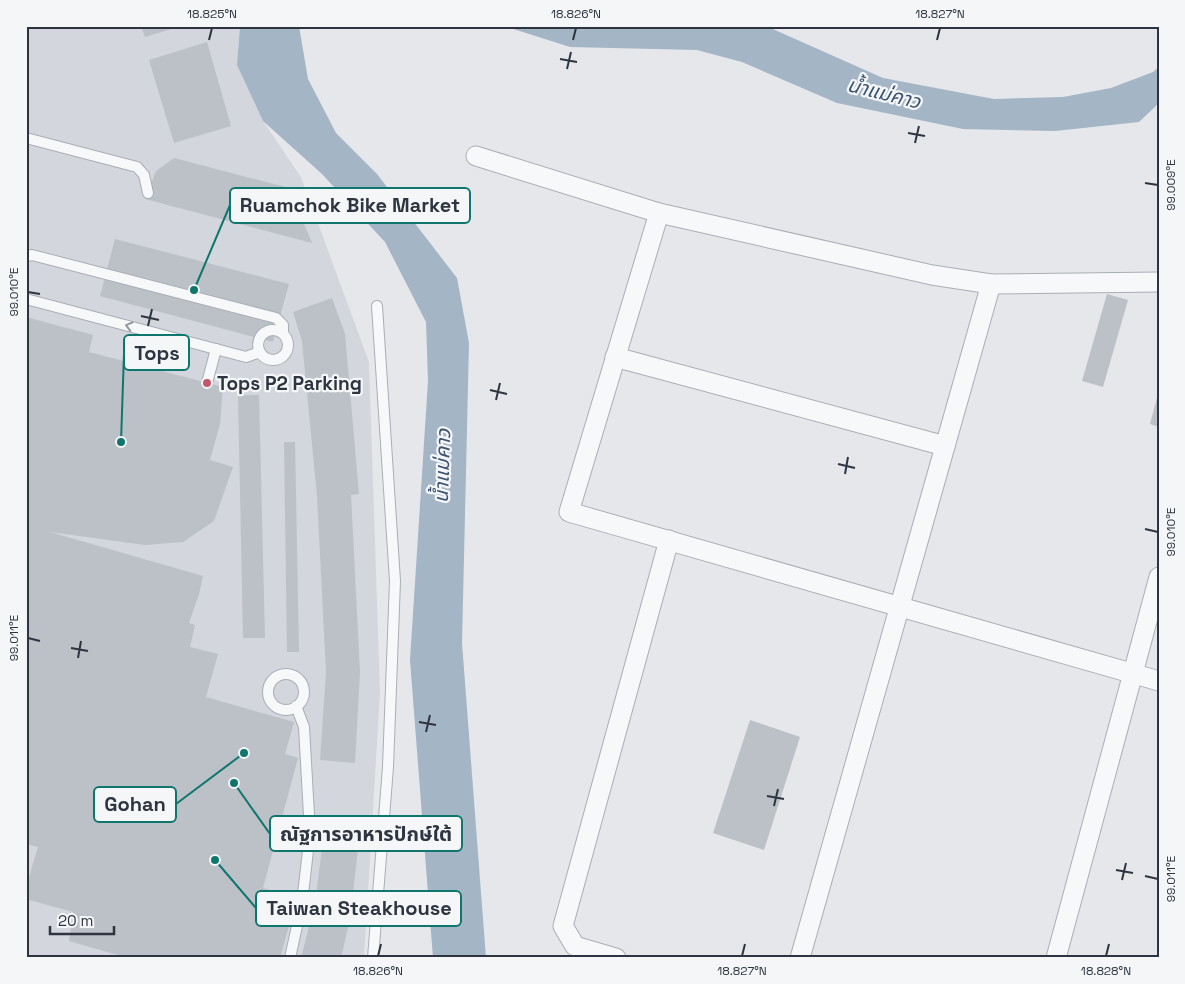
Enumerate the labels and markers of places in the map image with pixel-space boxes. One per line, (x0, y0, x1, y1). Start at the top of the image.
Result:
callout: Ruamchok Bike Market (230, 188, 470, 223)
callout: Tops (124, 335, 189, 370)
place label: Tops P2 Parking (217, 371, 362, 396)
marker: Tops P2 Parking (201, 377, 213, 389)
callout: Gohan (94, 787, 176, 822)
callout: ณัฐการอาหารปักษ์ใต้ (270, 816, 462, 851)
callout: Taiwan Steakhouse (256, 891, 461, 926)

